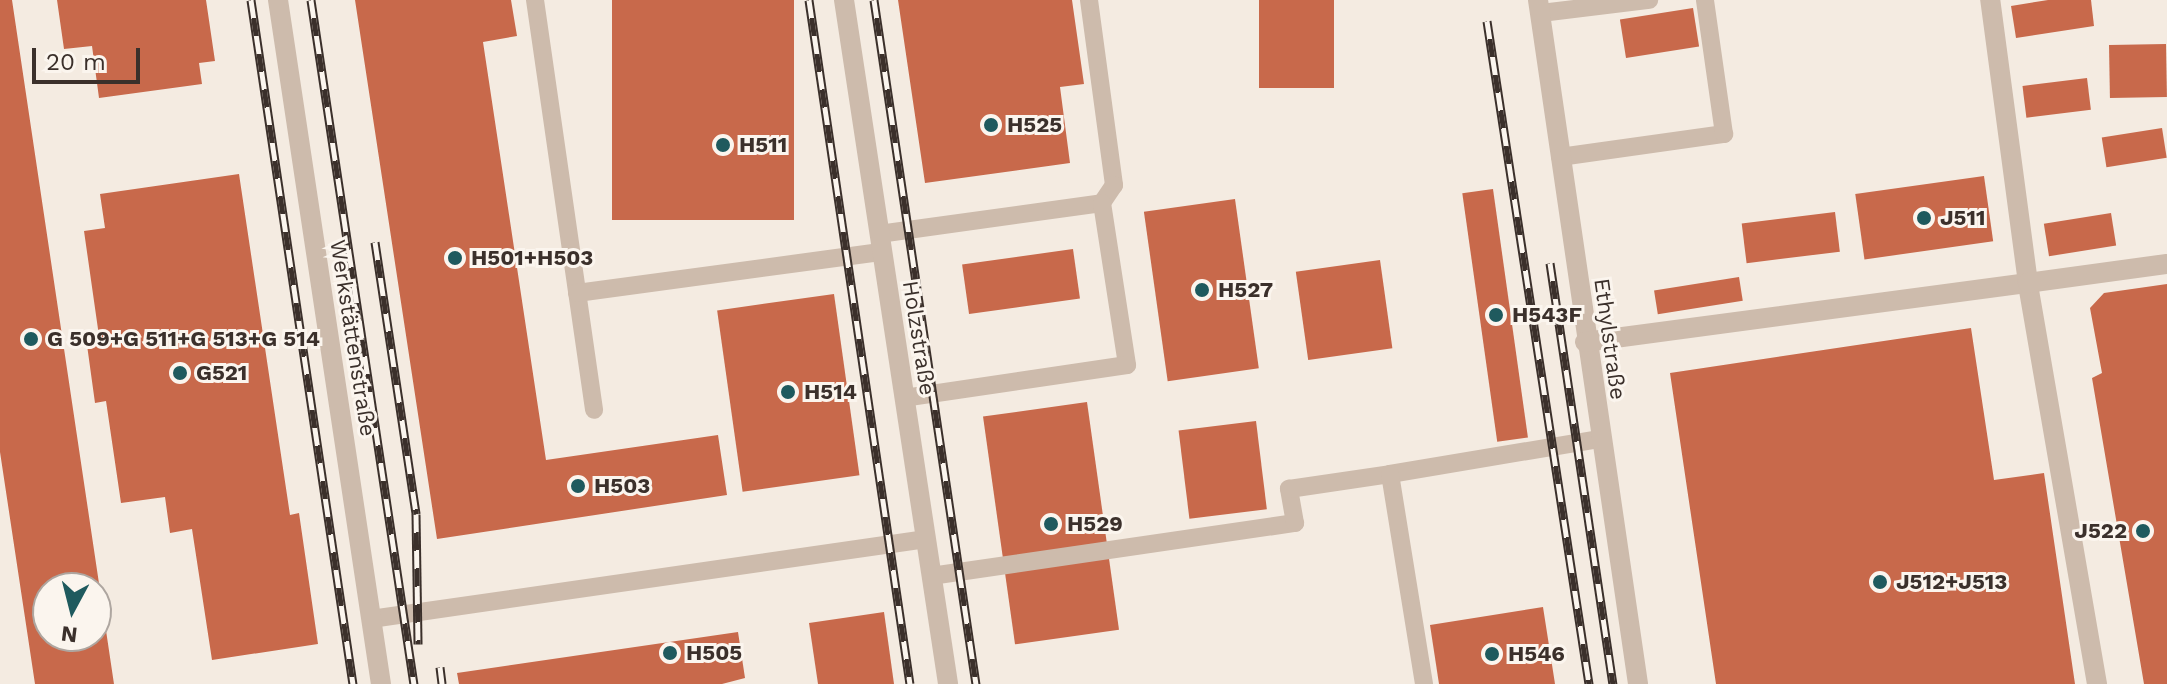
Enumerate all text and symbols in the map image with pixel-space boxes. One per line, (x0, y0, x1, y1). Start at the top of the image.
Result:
scale bar (36, 32, 144, 82)
text: 20 m (46, 48, 106, 76)
place label: H525 (1007, 112, 1062, 138)
marker: H525 (982, 116, 1000, 134)
place label: H511 (739, 132, 787, 158)
marker: H511 (714, 136, 732, 154)
place label: J511 (1940, 205, 1985, 231)
marker: J511 (1915, 209, 1933, 227)
street label: Werkstättenstraße (324, 238, 382, 438)
place label: H501+H503 (471, 245, 593, 271)
marker: H501+H503 (446, 249, 464, 267)
place label: H527 (1218, 277, 1273, 303)
street label: Ethylstraße (1588, 277, 1632, 401)
street label: Holzstraße (897, 279, 941, 397)
marker: H527 (1193, 281, 1211, 299)
place label: H543F (1512, 302, 1582, 328)
marker: H543F (1487, 306, 1505, 324)
place label: G 509+G 511+G 513+G 514 (47, 326, 320, 352)
marker: G 509+G 511+G 513+G 514 (22, 330, 40, 348)
place label: G521 (196, 360, 247, 386)
marker: G521 (171, 364, 189, 382)
place label: H514 (804, 379, 857, 405)
marker: H514 (779, 383, 797, 401)
place label: H503 (594, 473, 650, 499)
marker: H503 (569, 477, 587, 495)
place label: H529 (1067, 511, 1123, 537)
marker: H529 (1042, 515, 1060, 533)
place label: J522 (2074, 518, 2127, 544)
marker: J522 (2134, 522, 2152, 540)
place label: J512+J513 (1896, 569, 2007, 595)
north arrow (32, 572, 112, 652)
marker: J512+J513 (1871, 573, 1889, 591)
text: N (60, 621, 79, 648)
place label: H505 (686, 640, 742, 666)
place label: H546 (1508, 641, 1565, 667)
marker: H505 (661, 644, 679, 662)
marker: H546 (1483, 645, 1501, 663)

